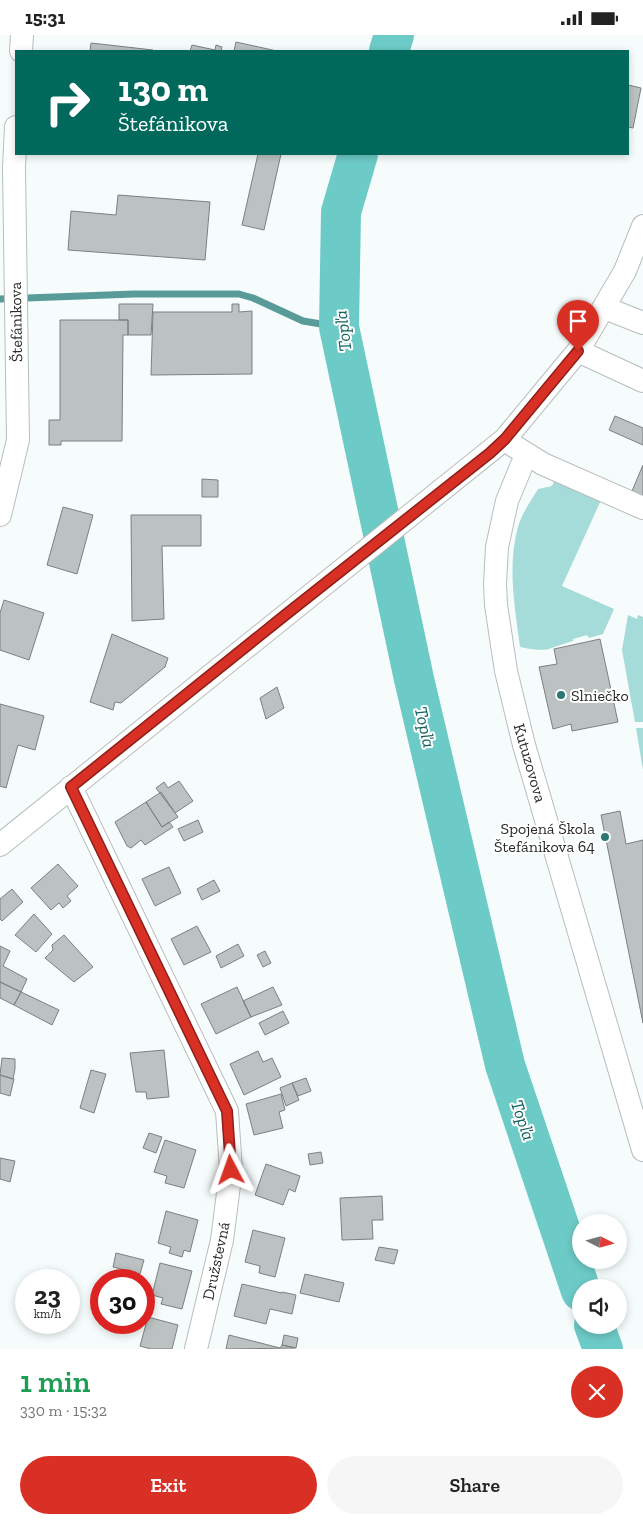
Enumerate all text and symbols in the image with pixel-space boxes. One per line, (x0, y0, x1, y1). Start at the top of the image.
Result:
text: 15:31 (25, 6, 65, 29)
text: 130 m (118, 68, 208, 110)
icon: right (35, 70, 100, 135)
text: Štefánikova (118, 110, 228, 137)
street label: Štefánikova (6, 281, 26, 362)
pin (557, 300, 599, 351)
icon: arrive (564, 307, 592, 335)
water label: Topľa (330, 309, 356, 353)
place label: Slniečko (571, 686, 629, 705)
marker: Slniečko (555, 689, 567, 701)
water label: Topľa (410, 704, 440, 750)
street label: Kutuzovova (510, 721, 550, 805)
place label: Spojená Škola Štefánikova 64 (494, 819, 595, 856)
marker: Spojená Škola Štefánikova 64 (599, 831, 611, 843)
water label: Topľa (506, 1097, 540, 1143)
position arrow (204, 1143, 256, 1195)
north arrow (572, 1214, 628, 1269)
map controls (572, 1214, 627, 1334)
street label: Družstevná (198, 1220, 234, 1302)
speed limit sign: 30 (90, 1269, 155, 1334)
button: sound (572, 1279, 627, 1334)
text: 23 (34, 1280, 61, 1310)
text: km/h (34, 1307, 61, 1321)
text: 1 min (20, 1364, 90, 1400)
button: close (571, 1366, 623, 1418)
text: 330 m · 15:32 (20, 1401, 107, 1420)
button: Exit (20, 1456, 317, 1514)
button: Share (327, 1456, 623, 1514)

